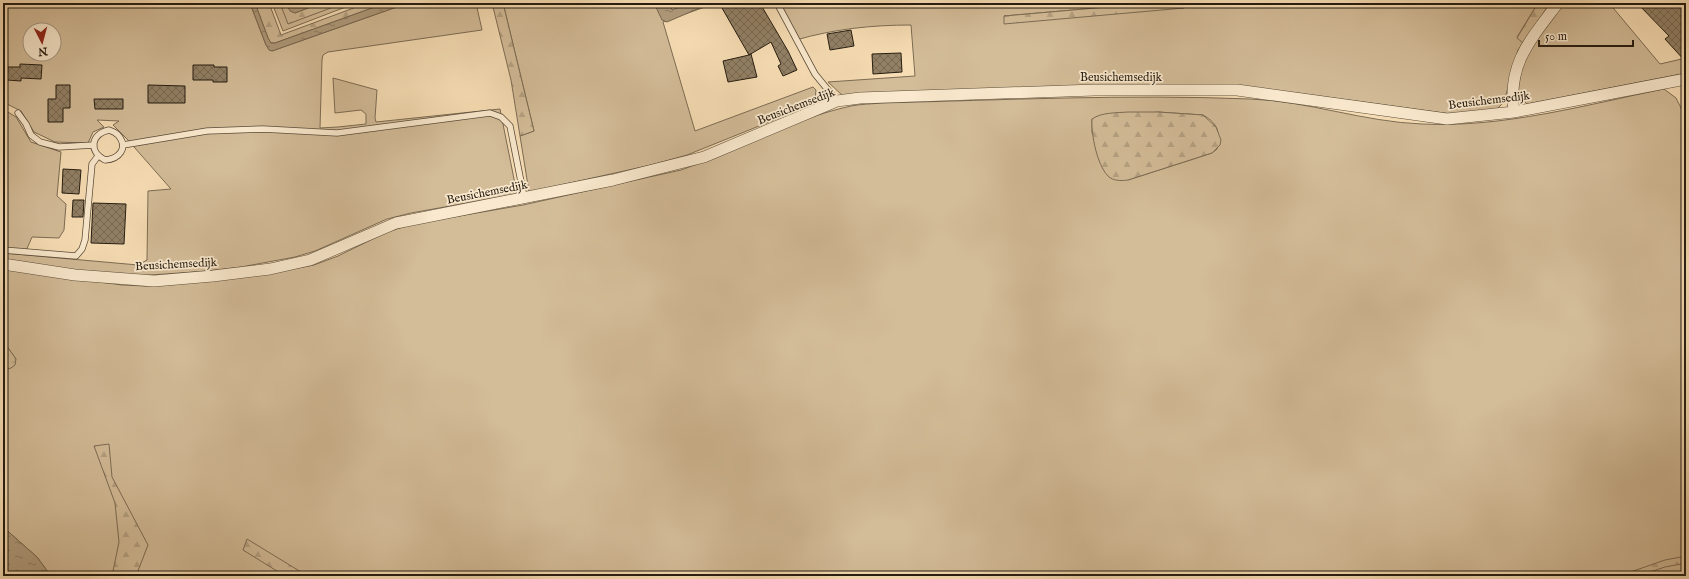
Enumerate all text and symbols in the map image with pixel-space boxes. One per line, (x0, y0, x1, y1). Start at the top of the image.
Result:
north arrow (22, 22, 62, 62)
scale bar (1539, 22, 1633, 48)
text: 50 m (1545, 29, 1567, 44)
text: N (37, 43, 49, 58)
street label: Beusichemsedijk (1080, 70, 1163, 85)
street label: Beusichemsedijk (755, 85, 838, 128)
street label: Beusichemsedijk (1448, 88, 1531, 113)
street label: Beusichemsedijk (445, 177, 529, 208)
street label: Beusichemsedijk (135, 255, 218, 274)

